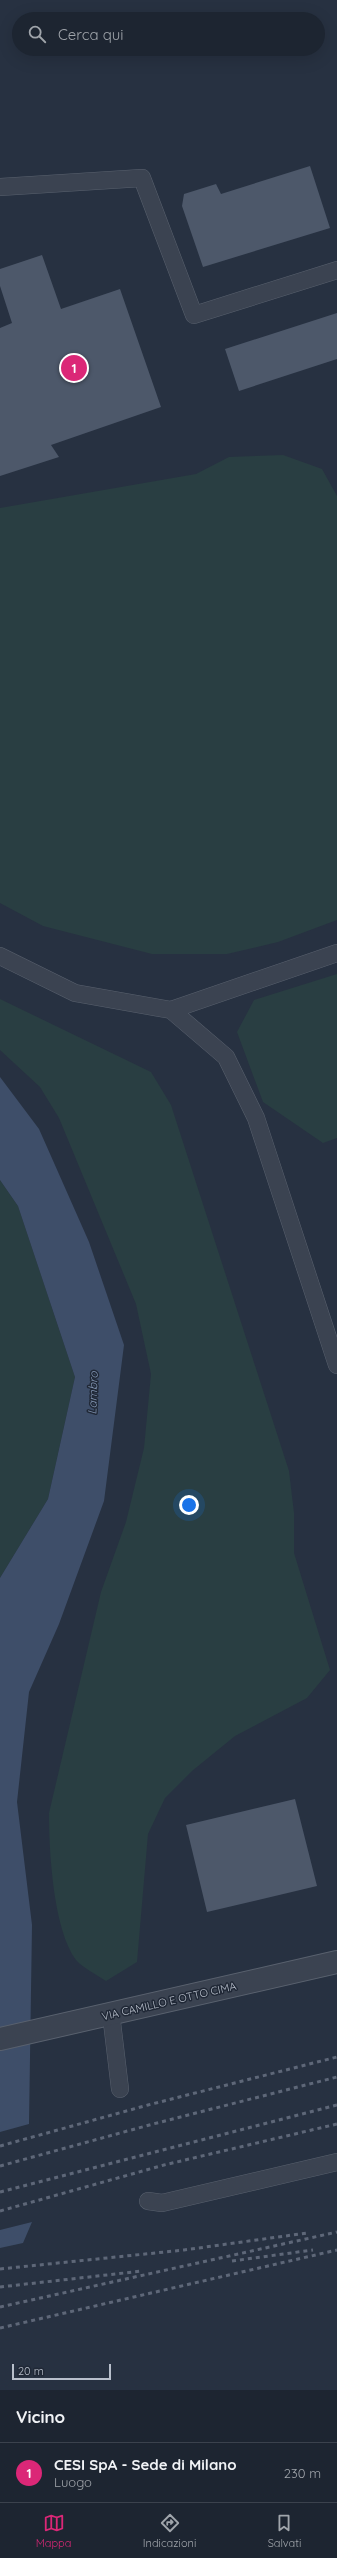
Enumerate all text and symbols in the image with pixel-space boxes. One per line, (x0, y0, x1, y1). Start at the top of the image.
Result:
search box (12, 12, 325, 56)
icon: search (26, 23, 48, 45)
text: Cerca qui (58, 25, 124, 44)
pin: 1 (61, 353, 87, 383)
water label: Lambro (84, 1370, 101, 1415)
your location (179, 1495, 199, 1515)
street label: VIA CAMILLO E OTTO CIMA (100, 1979, 238, 2023)
scale bar (12, 2362, 111, 2381)
text: 20 m (18, 2364, 44, 2378)
text: Vicino (16, 2406, 65, 2427)
text: CESI SpA - Sede di Milano (54, 2455, 237, 2474)
text: 1 (26, 2465, 32, 2481)
text: 230 m (284, 2465, 321, 2481)
text: Luogo (54, 2474, 92, 2490)
tab: Mappa (36, 2512, 71, 2550)
tab: Indicazioni (143, 2512, 196, 2550)
tab: Salvati (268, 2512, 301, 2550)

